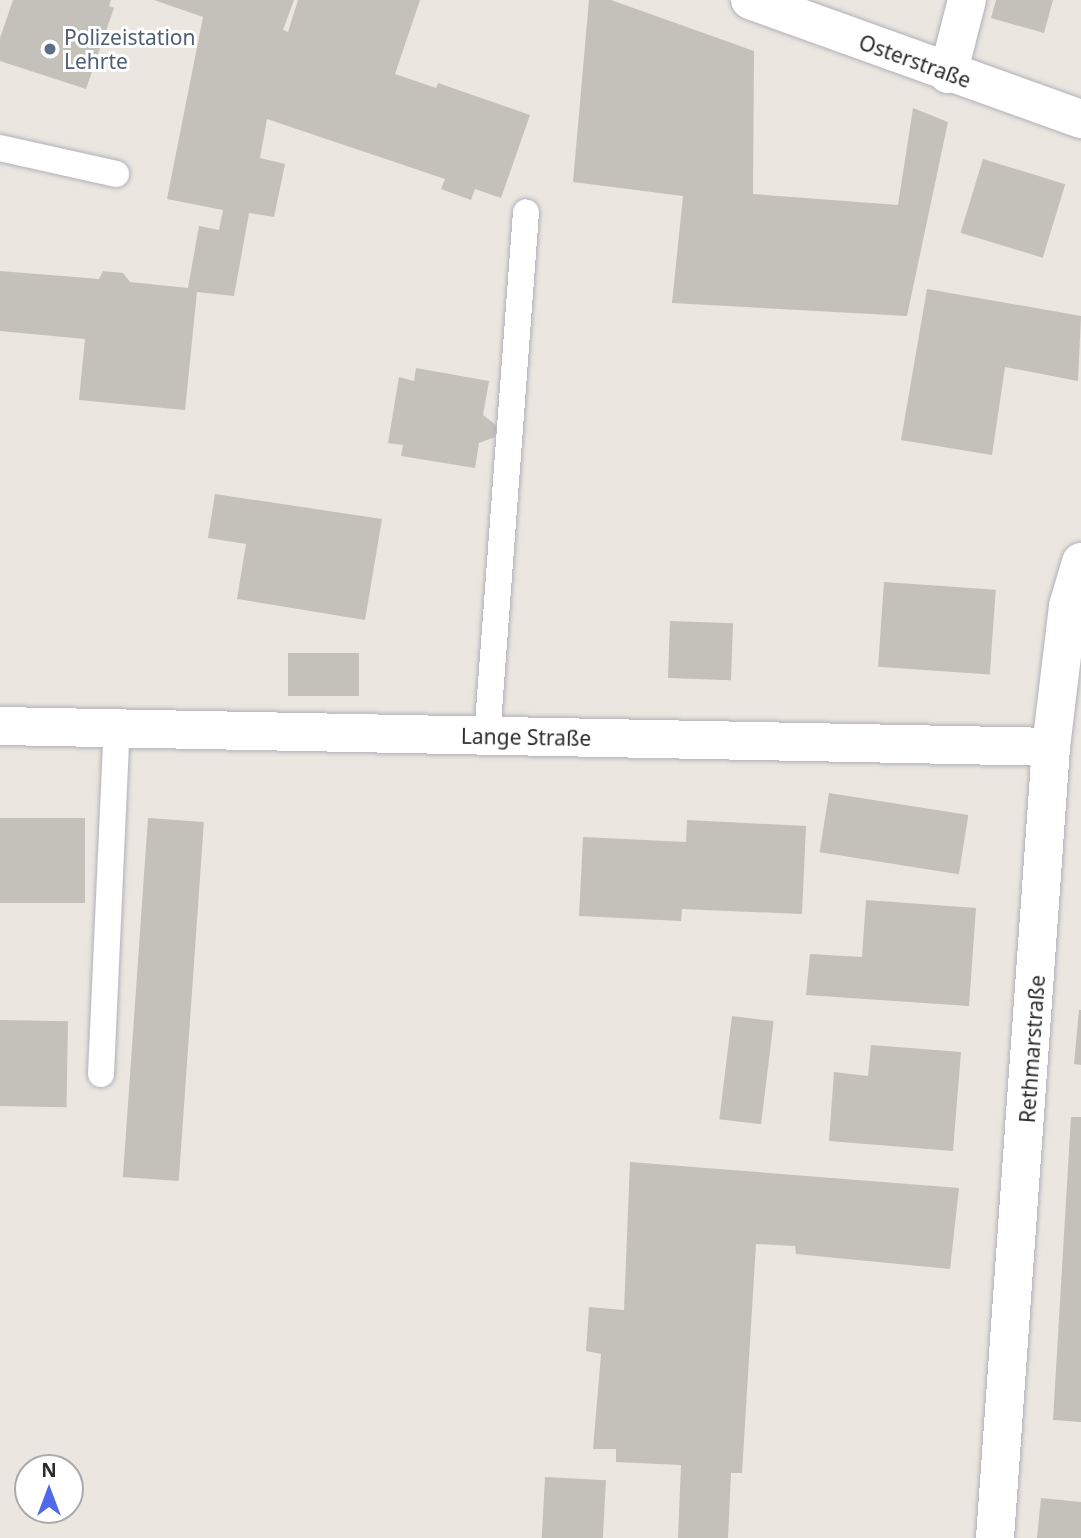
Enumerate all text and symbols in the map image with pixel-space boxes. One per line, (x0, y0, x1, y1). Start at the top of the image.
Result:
place label: Polizeistation Lehrte (64, 24, 195, 74)
street label: Osterstraße (856, 29, 974, 93)
marker: Polizeistation Lehrte (42, 41, 58, 57)
street label: Lange Straße (461, 723, 591, 751)
street label: Rethmarstraße (1014, 974, 1050, 1124)
north arrow (14, 1454, 84, 1524)
text: N (41, 1457, 57, 1483)

